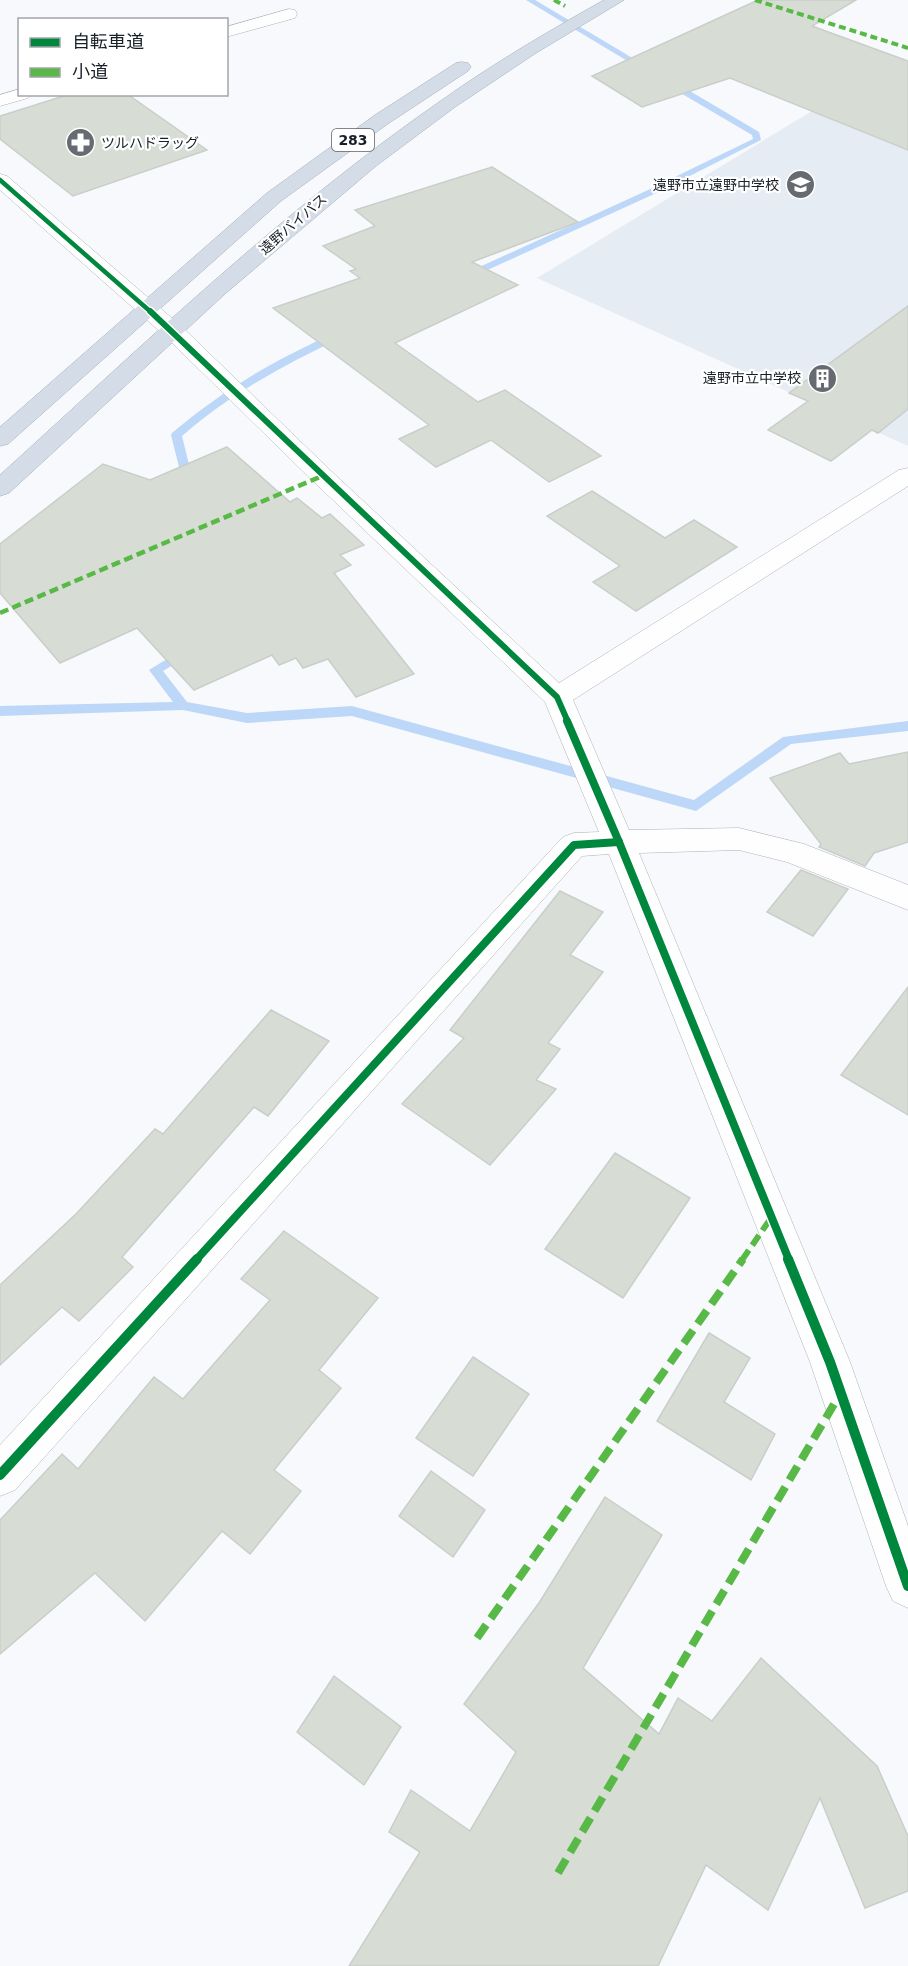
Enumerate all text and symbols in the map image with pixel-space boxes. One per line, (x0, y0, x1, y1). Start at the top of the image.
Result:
legend (18, 18, 228, 96)
text: 自転車道 (72, 31, 144, 52)
text: 小道 (72, 61, 108, 82)
pharmacy icon: ツルハドラッグ (64, 127, 96, 159)
road number: 283 (332, 129, 374, 151)
place label: ツルハドラッグ (101, 135, 199, 151)
school or university icon: 遠野市立遠野中学校 (784, 169, 816, 201)
place label: 遠野市立遠野中学校 (653, 177, 779, 193)
street label: 遠野バイパス (256, 190, 330, 258)
building icon: 遠野市立中学校 (806, 362, 838, 394)
place label: 遠野市立中学校 (703, 370, 801, 386)

